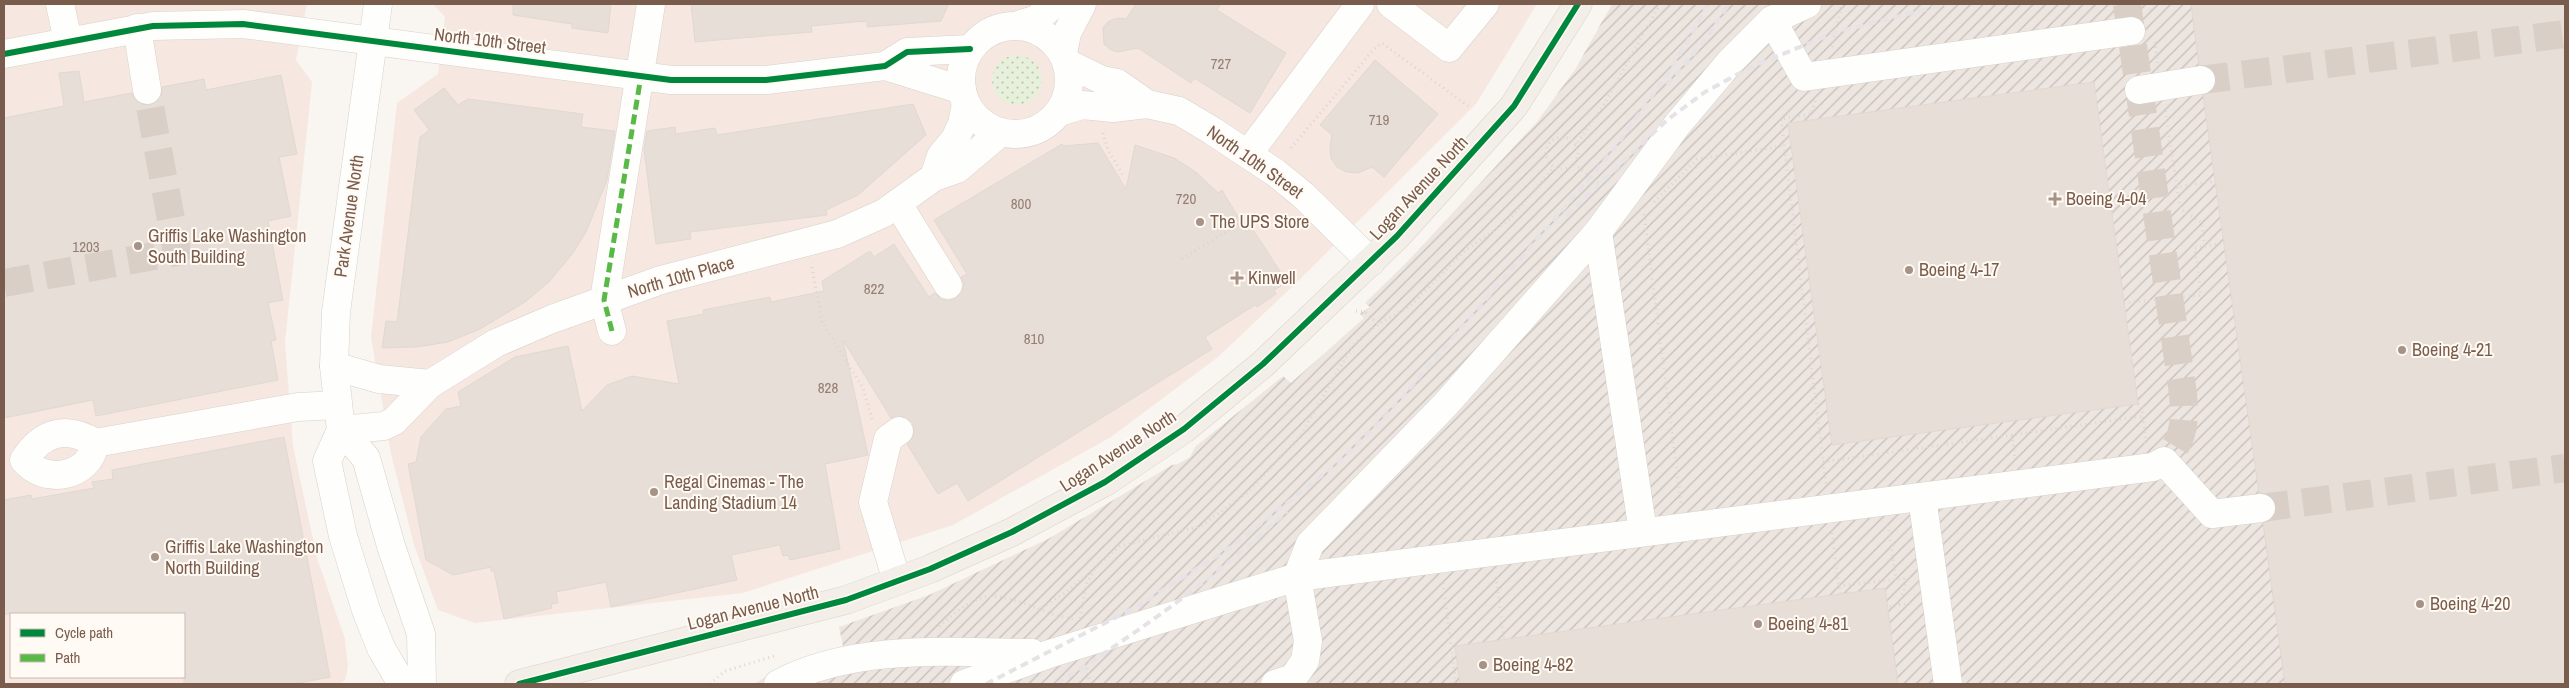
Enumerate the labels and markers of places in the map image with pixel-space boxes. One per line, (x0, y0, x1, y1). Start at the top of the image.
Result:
place label: Boeing 4-04 (2066, 186, 2146, 211)
marker: Boeing 4-04 (2048, 192, 2062, 206)
place label: The UPS Store (1210, 209, 1309, 234)
marker: The UPS Store (1194, 216, 1206, 228)
place label: Griffis Lake Washington South Building (148, 223, 306, 269)
marker: Griffis Lake Washington South Building (132, 240, 144, 252)
place label: Boeing 4-17 (1919, 257, 1999, 282)
marker: Boeing 4-17 (1903, 264, 1915, 276)
place label: Kinwell (1248, 265, 1296, 290)
marker: Kinwell (1230, 271, 1244, 285)
place label: Boeing 4-21 (2412, 337, 2493, 362)
marker: Boeing 4-21 (2396, 344, 2408, 356)
place label: Regal Cinemas - The Landing Stadium 14 (664, 469, 804, 515)
marker: Regal Cinemas - The Landing Stadium 14 (648, 486, 660, 498)
place label: Griffis Lake Washington North Building (165, 534, 323, 580)
marker: Griffis Lake Washington North Building (149, 551, 161, 563)
place label: Boeing 4-20 (2430, 591, 2510, 616)
marker: Boeing 4-20 (2414, 598, 2426, 610)
place label: Boeing 4-81 (1768, 611, 1849, 636)
marker: Boeing 4-81 (1752, 618, 1764, 630)
place label: Boeing 4-82 (1493, 652, 1573, 677)
marker: Boeing 4-82 (1477, 659, 1489, 671)

